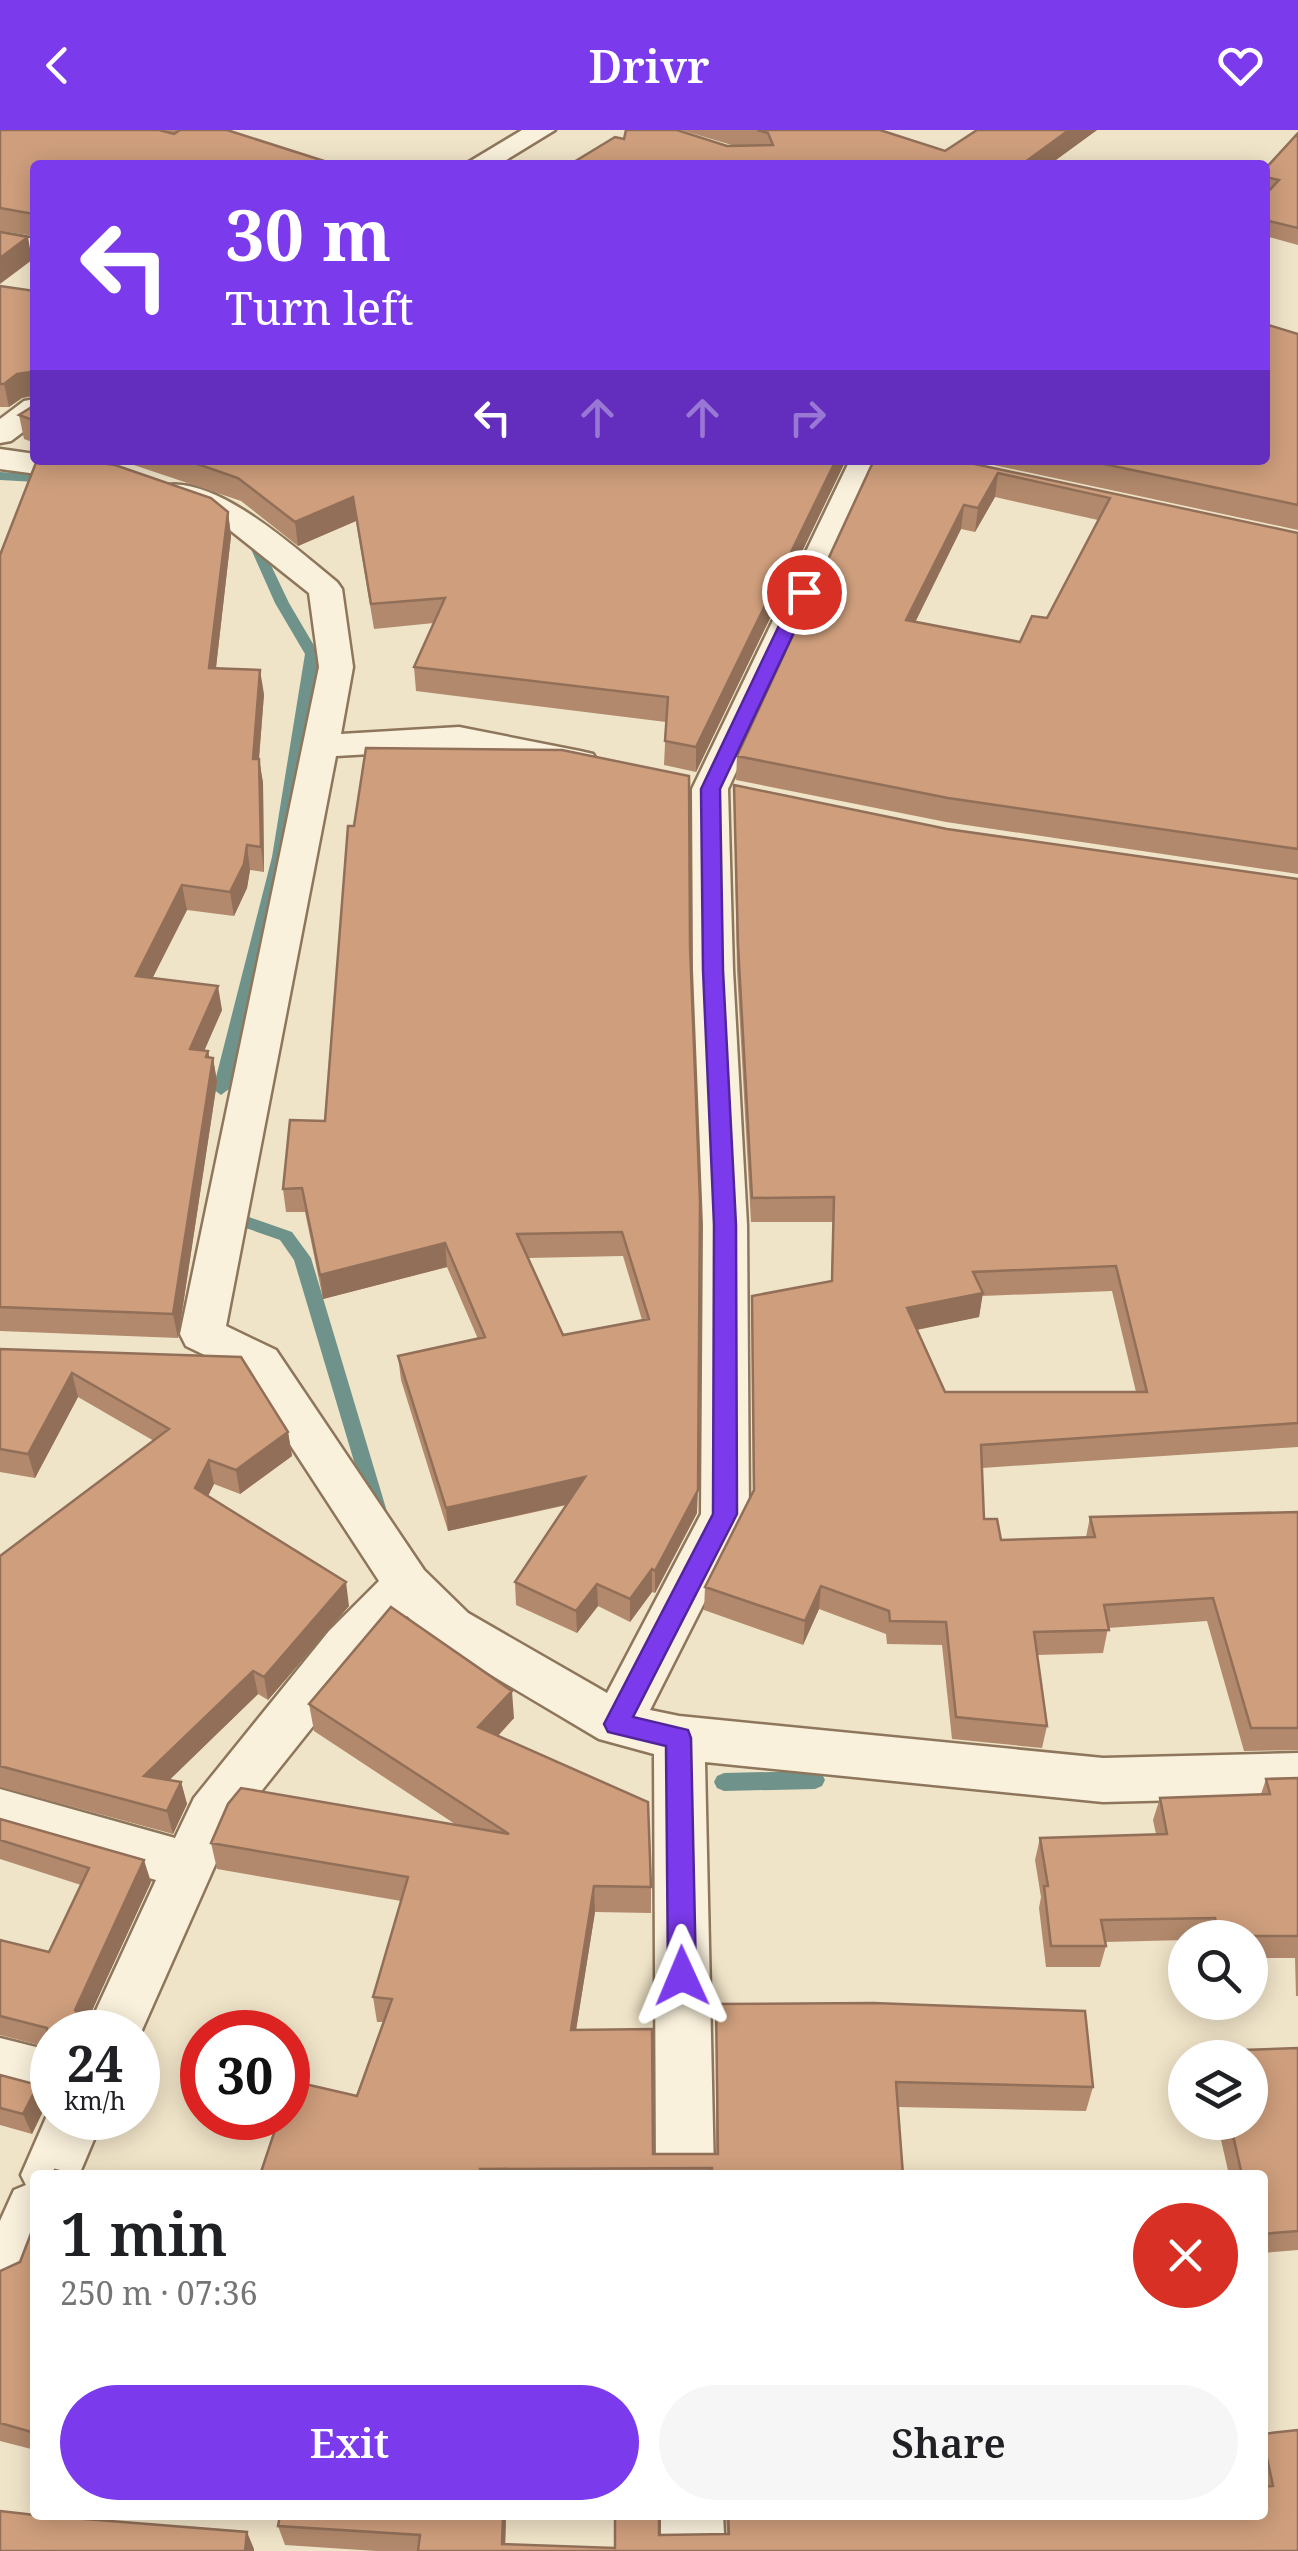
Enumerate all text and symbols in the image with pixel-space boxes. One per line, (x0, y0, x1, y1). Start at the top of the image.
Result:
text: Drivr (588, 35, 710, 96)
icon: back (30, 38, 85, 93)
icon: heart (1213, 38, 1268, 93)
text: 30 m (225, 186, 391, 282)
icon: left (60, 200, 190, 330)
text: Turn left (225, 277, 414, 338)
icon: left (465, 390, 520, 445)
icon: ahead (570, 390, 625, 445)
icon: ahead (675, 390, 730, 445)
icon: right (780, 390, 835, 445)
pin (762, 550, 847, 635)
icon: arrive (777, 565, 832, 620)
map controls (1168, 1920, 1268, 2140)
button: search (1168, 1920, 1268, 2020)
position arrow (630, 1924, 734, 2028)
speed limit sign: 30 (180, 2010, 310, 2140)
text: 24 (67, 2029, 123, 2097)
button: layers (1168, 2040, 1268, 2140)
text: km/h (64, 2083, 126, 2117)
text: 1 min (60, 2192, 228, 2274)
button: close (1133, 2203, 1238, 2308)
text: 250 m · 07:36 (60, 2271, 258, 2314)
button: Exit (60, 2385, 639, 2500)
button: Share (659, 2385, 1238, 2500)

